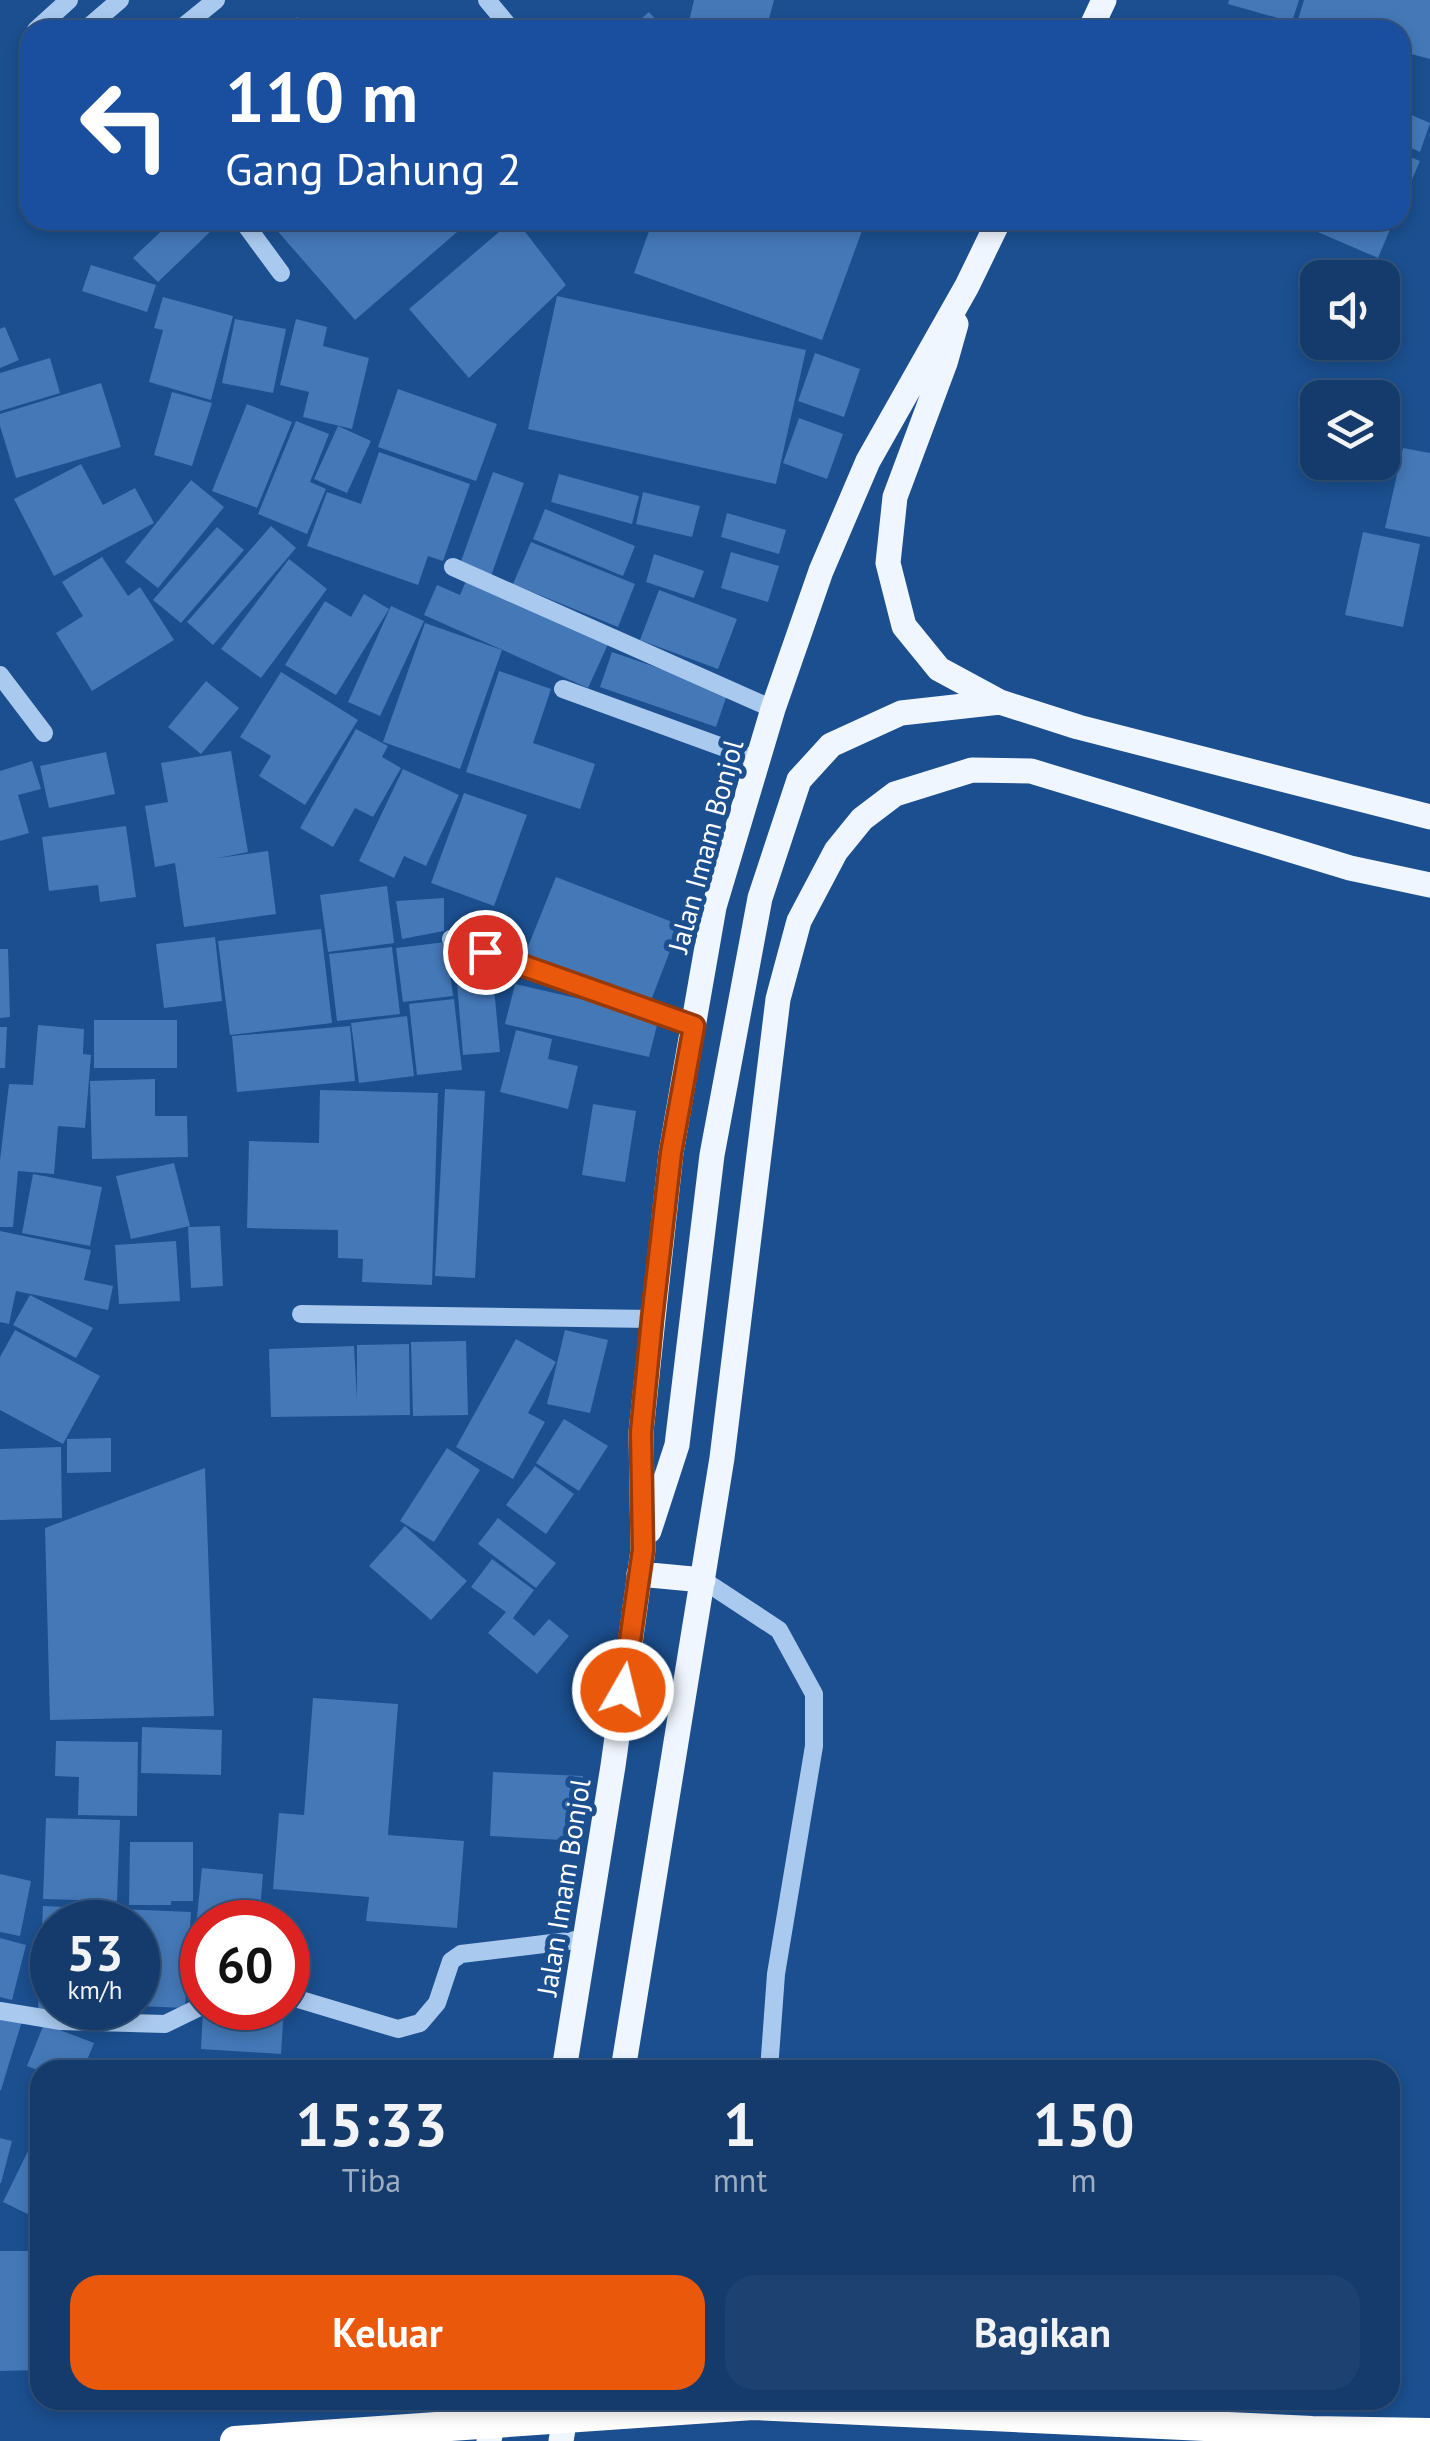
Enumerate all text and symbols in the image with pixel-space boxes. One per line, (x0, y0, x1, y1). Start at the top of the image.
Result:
text: 110 m (225, 51, 418, 141)
icon: left (60, 60, 190, 190)
text: Gang Dahung 2 (225, 139, 522, 197)
map controls (1300, 260, 1400, 480)
button: sound (1300, 260, 1400, 360)
button: layers (1300, 380, 1400, 480)
street label: Jalan Imam Bonjol (659, 735, 751, 958)
pin (443, 910, 528, 995)
icon: arrive (458, 925, 513, 980)
position arrow (571, 1638, 675, 1742)
street label: Jalan Imam Bonjol (527, 1776, 598, 1999)
speed limit sign: 60 (180, 1900, 310, 2030)
text: 53 (67, 1920, 123, 1985)
text: km/h (68, 1974, 122, 2006)
text: 15:33 (295, 2085, 448, 2163)
text: 1 (723, 2085, 757, 2163)
text: 150 (1033, 2085, 1135, 2163)
text: Tiba (342, 2159, 401, 2201)
text: mnt (713, 2159, 767, 2201)
text: m (1071, 2159, 1097, 2201)
button: Keluar (70, 2275, 705, 2390)
button: Bagikan (725, 2275, 1360, 2390)

